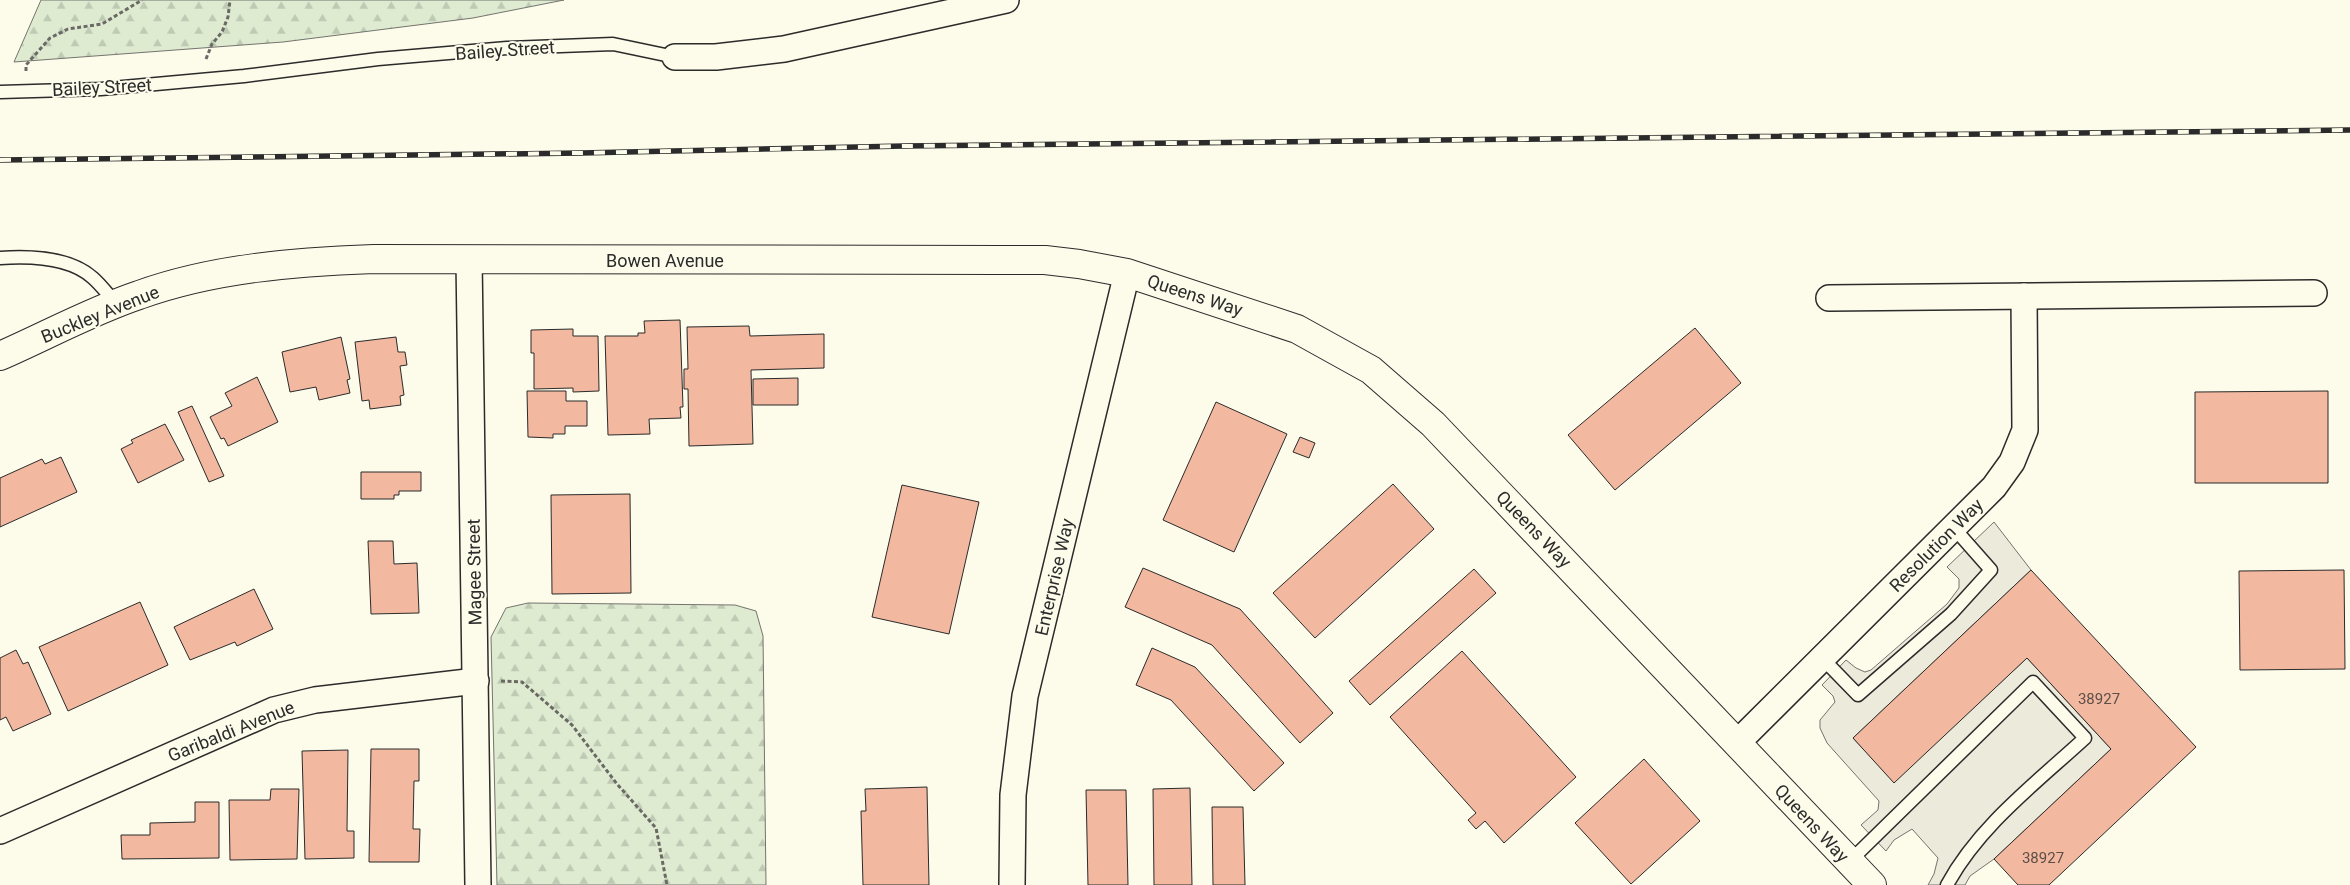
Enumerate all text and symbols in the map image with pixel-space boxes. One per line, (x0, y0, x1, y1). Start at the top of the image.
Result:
street label: Bailey Street (455, 36, 556, 64)
street label: Bailey Street (52, 74, 152, 100)
street label: Bowen Avenue (606, 250, 724, 271)
street label: Queens Way (1145, 270, 1246, 320)
street label: Buckley Avenue (38, 281, 162, 347)
street label: Queens Way (1492, 486, 1576, 572)
street label: Resolution Way (1885, 494, 1987, 596)
street label: Enterprise Way (1030, 516, 1078, 638)
street label: Magee Street (463, 518, 485, 626)
house number: 38927 (2078, 690, 2120, 708)
street label: Garibaldi Avenue (165, 696, 297, 766)
street label: Queens Way (1771, 780, 1854, 867)
house number: 38927 (2022, 849, 2064, 867)

